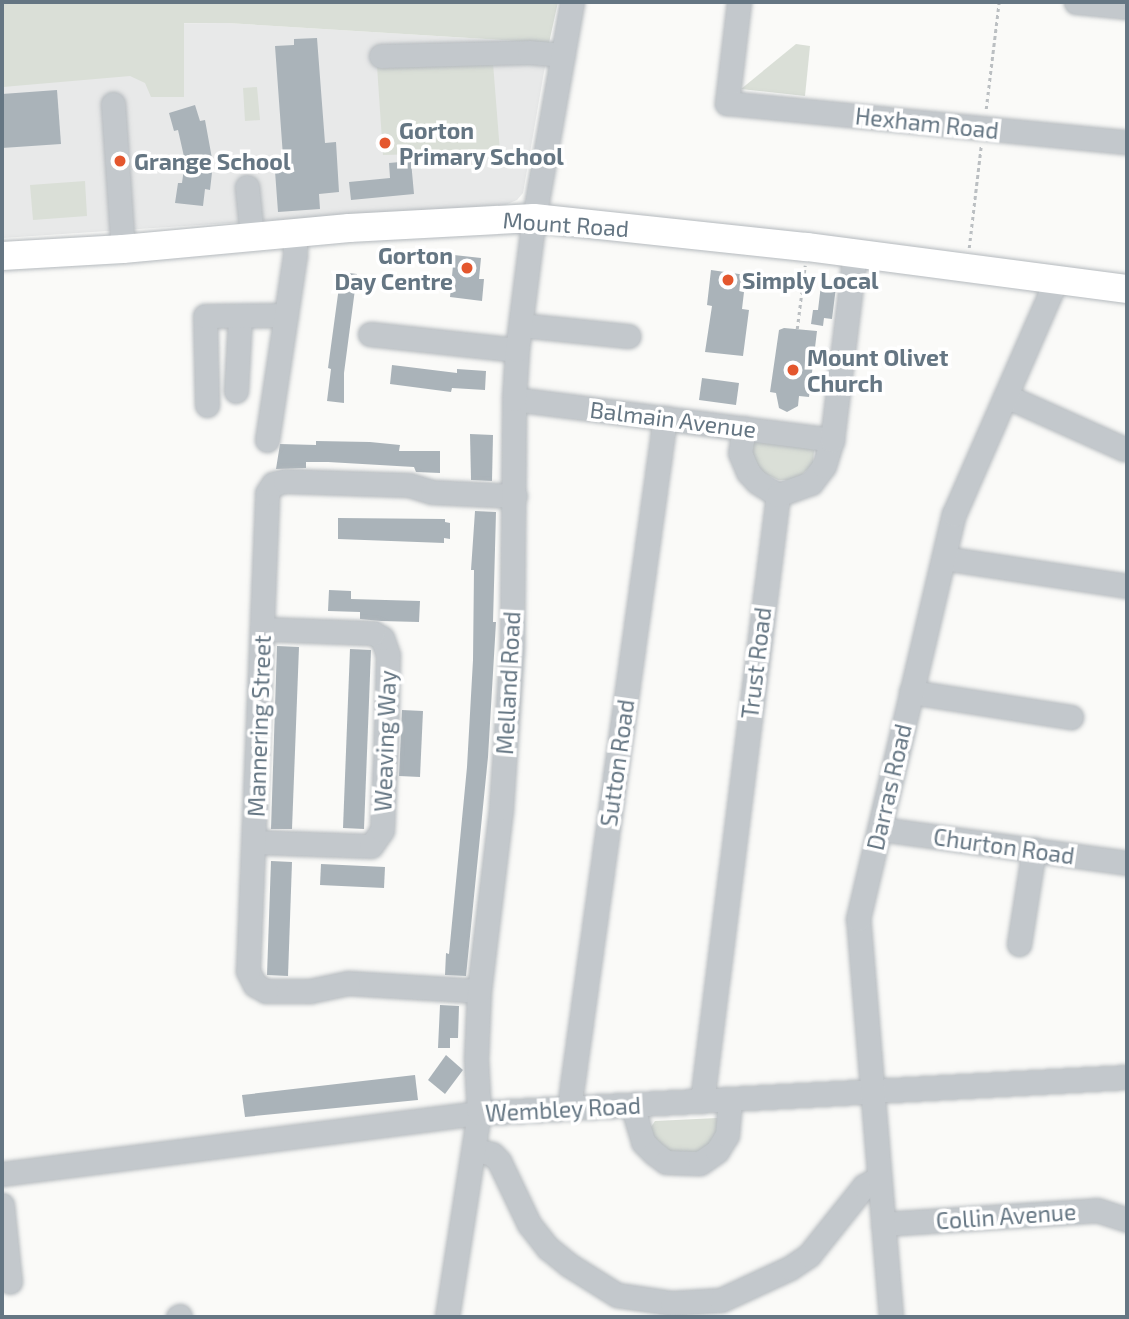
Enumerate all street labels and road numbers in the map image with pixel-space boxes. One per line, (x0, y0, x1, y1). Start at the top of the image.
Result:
street label: Hexham Road (854, 102, 1000, 144)
street label: Mount Road (502, 206, 630, 242)
street label: Balmain Avenue (588, 395, 758, 443)
street label: Trust Road (735, 606, 777, 720)
street label: Melland Road (490, 611, 526, 755)
street label: Mannering Street (242, 635, 276, 817)
street label: Weaving Way (369, 670, 401, 812)
street label: Sutton Road (594, 698, 640, 828)
street label: Darras Road (861, 721, 917, 853)
street label: Churton Road (932, 822, 1076, 870)
street label: Wembley Road (484, 1091, 642, 1127)
street label: Collin Avenue (935, 1197, 1077, 1235)

